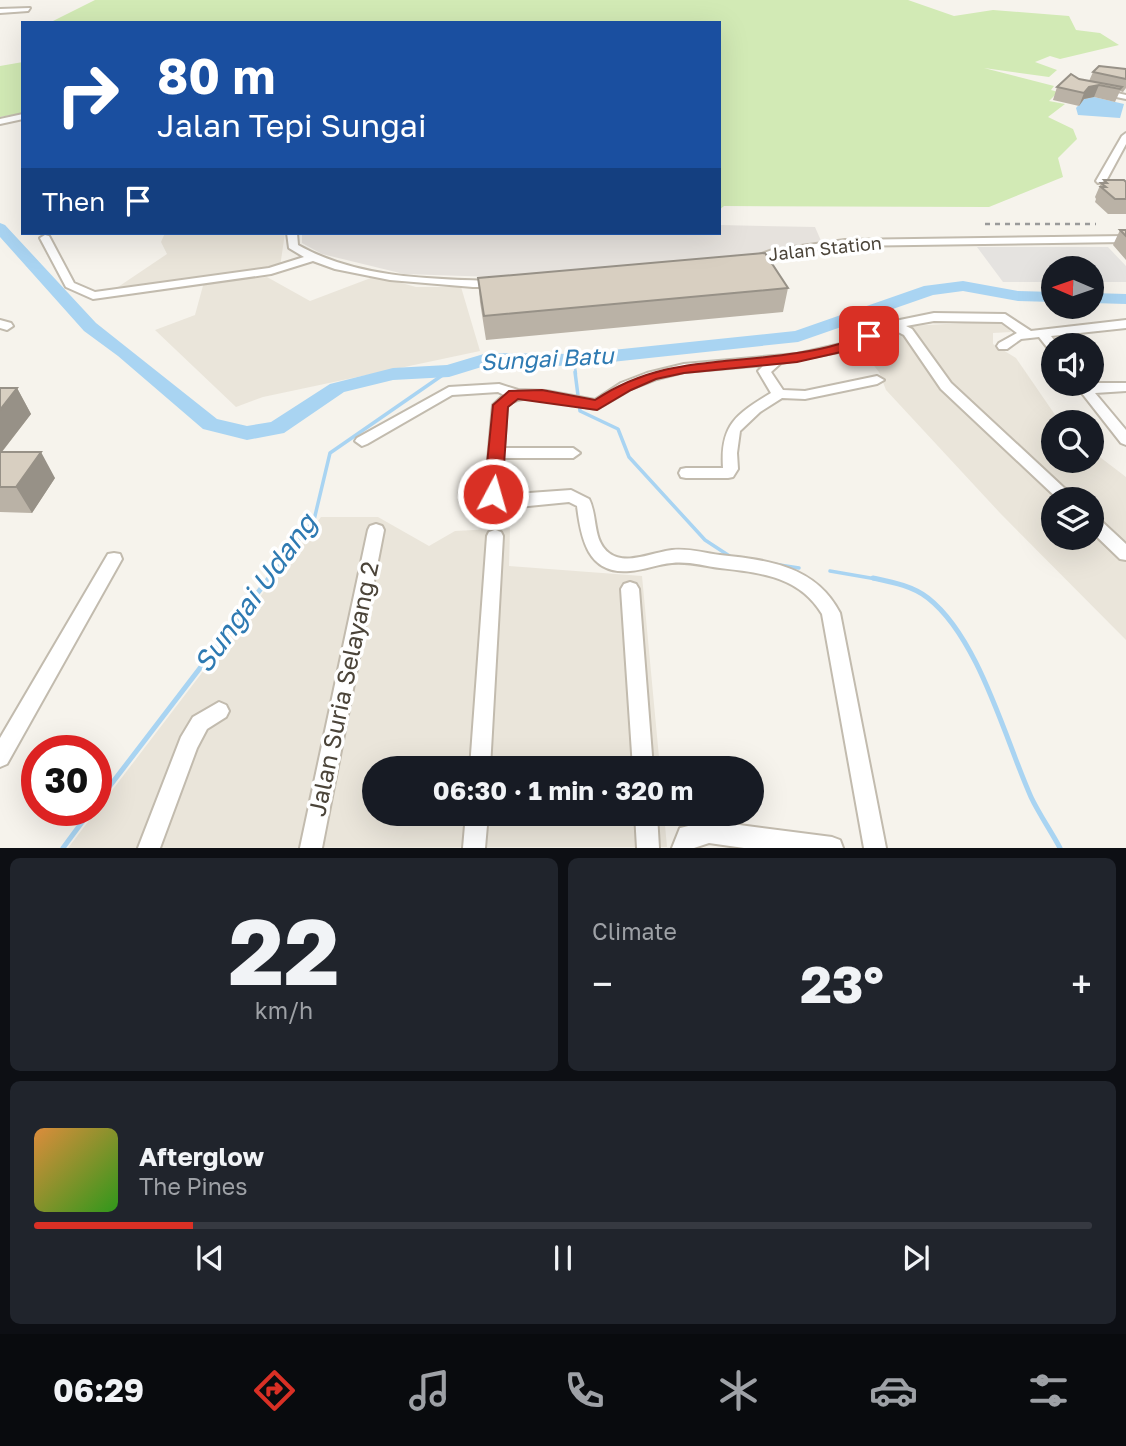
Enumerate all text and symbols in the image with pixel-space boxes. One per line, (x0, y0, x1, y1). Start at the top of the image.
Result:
text: 80 m (157, 46, 275, 105)
icon: right (42, 49, 133, 140)
text: Jalan Tepi Sungai (157, 106, 426, 144)
icon: arrive (119, 182, 157, 220)
text: Then (42, 186, 105, 217)
street label: Jalan Station (767, 231, 883, 265)
north arrow (1041, 256, 1104, 318)
map controls (1041, 256, 1104, 550)
pin (839, 306, 899, 366)
icon: arrive (850, 317, 888, 355)
button: sound (1041, 333, 1104, 396)
water label: Sungai Batu (480, 340, 616, 375)
button: search (1041, 410, 1104, 473)
position arrow (456, 457, 530, 531)
button: layers (1041, 487, 1104, 550)
water label: Sungai Udang (186, 506, 324, 678)
street label: Jalan Suria Selayang 2 (301, 559, 384, 819)
speed limit sign: 30 (21, 735, 112, 826)
text: 06:30 · 1 min · 320 m (433, 775, 693, 806)
text: 22 (228, 896, 340, 1005)
text: Climate (592, 917, 677, 945)
text: 23° (800, 952, 884, 1014)
text: − (592, 961, 613, 1006)
text: + (1071, 961, 1092, 1006)
text: km/h (255, 996, 313, 1024)
text: Afterglow (139, 1141, 264, 1172)
text: The Pines (139, 1172, 247, 1200)
icon: previous (191, 1239, 229, 1277)
icon: pause (544, 1239, 582, 1277)
icon: next (897, 1239, 935, 1277)
icon: directions (250, 1366, 299, 1415)
icon: music (405, 1366, 454, 1415)
icon: phone (560, 1366, 609, 1415)
icon: climate (714, 1366, 763, 1415)
icon: car (869, 1366, 918, 1415)
icon: filters (1024, 1366, 1073, 1415)
text: 06:29 (53, 1371, 144, 1409)

